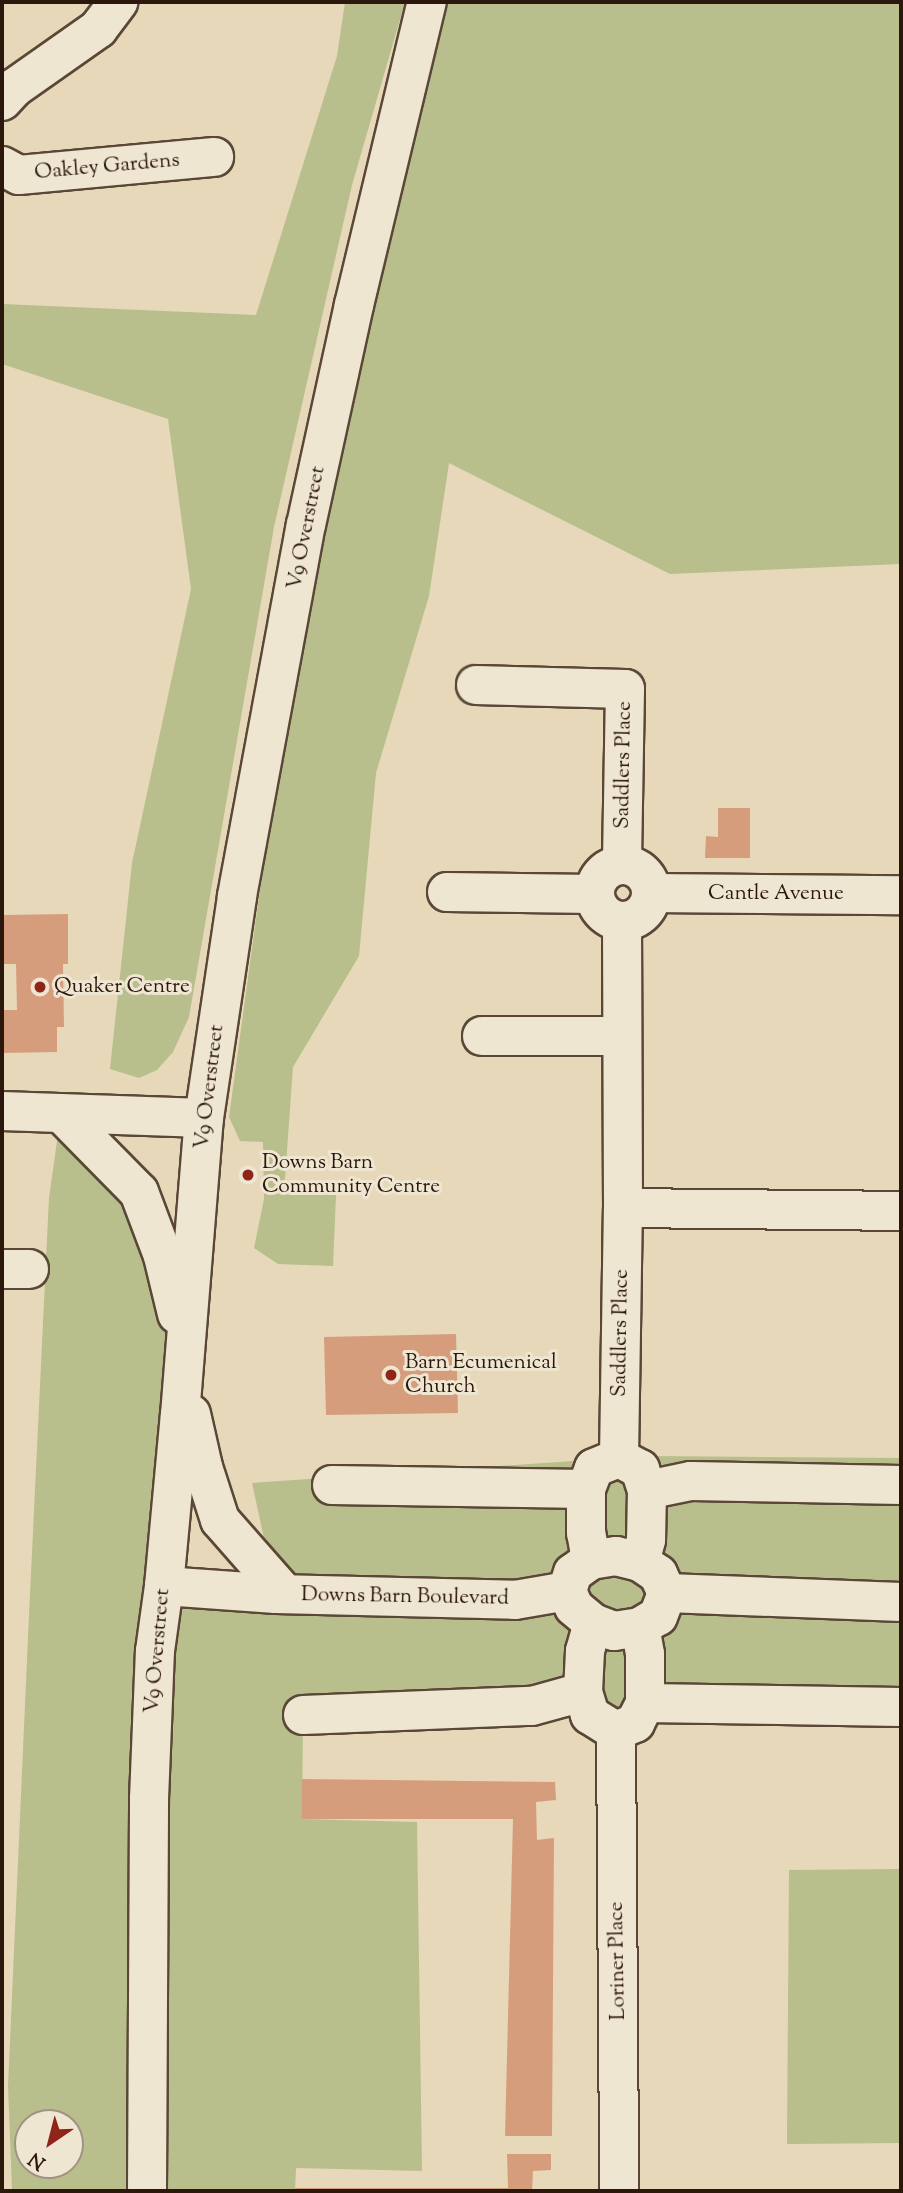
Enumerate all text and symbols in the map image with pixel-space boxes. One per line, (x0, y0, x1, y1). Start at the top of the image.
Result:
street label: Oakley Gardens (33, 148, 181, 186)
street label: V9 Overstreet (283, 464, 331, 592)
street label: Saddlers Place (610, 701, 638, 829)
street label: Cantle Avenue (708, 881, 844, 907)
place label: Quaker Centre (54, 974, 190, 1000)
marker: Quaker Centre (32, 979, 48, 995)
street label: V9 Overstreet (190, 1023, 230, 1151)
place label: Downs Barn Community Centre (262, 1150, 440, 1200)
marker: Downs Barn Community Centre (240, 1167, 256, 1183)
street label: Saddlers Place (607, 1269, 635, 1397)
place label: Barn Ecumenical Church (405, 1350, 557, 1400)
marker: Barn Ecumenical Church (383, 1367, 399, 1383)
street label: Downs Barn Boulevard (301, 1583, 509, 1611)
street label: V9 Overstreet (140, 1587, 176, 1715)
street label: Loriner Place (604, 1901, 632, 2021)
north arrow (14, 2109, 84, 2179)
text: N (24, 2145, 52, 2175)

